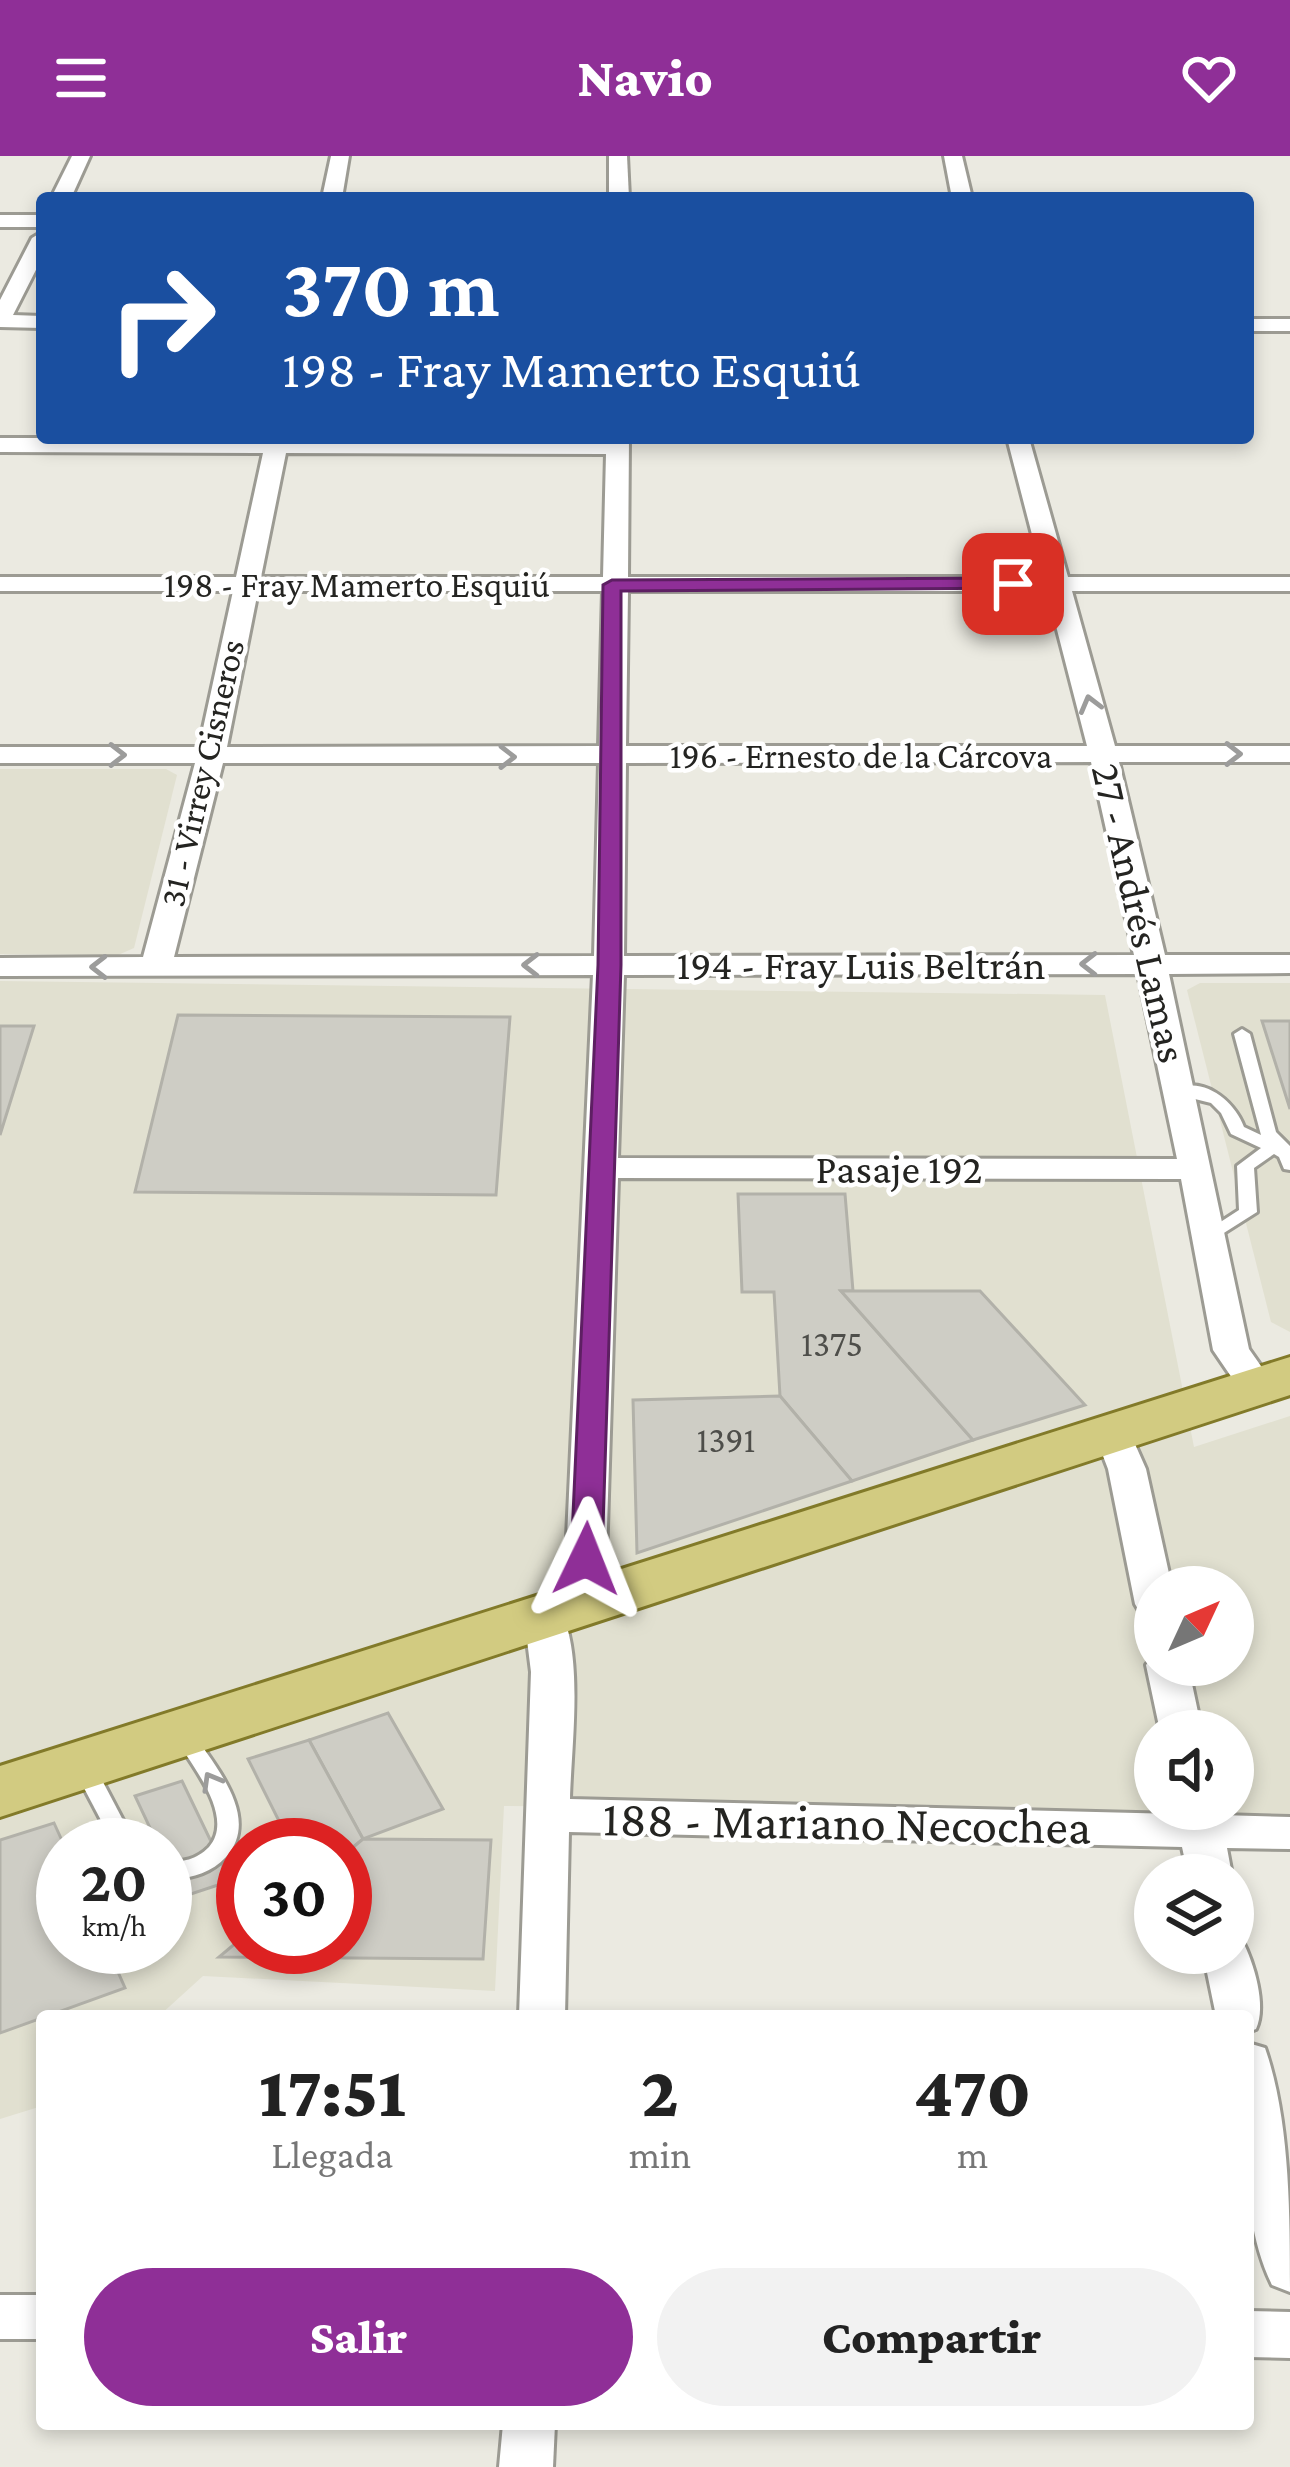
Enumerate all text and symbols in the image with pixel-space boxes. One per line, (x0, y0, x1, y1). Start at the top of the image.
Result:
icon: menu (48, 45, 114, 111)
icon: heart (1176, 45, 1242, 111)
text: Navio (577, 48, 713, 108)
icon: right (84, 240, 240, 396)
text: 370 m (282, 241, 500, 334)
text: 198 - Fray Mamerto Esquiú (282, 339, 861, 399)
pin (962, 533, 1064, 635)
icon: arrive (980, 551, 1046, 617)
street label: 198 - Fray Mamerto Esquiú (164, 565, 550, 605)
street label: 31 - Virrey Cisneros (152, 636, 252, 910)
one-way arrow (1079, 695, 1104, 715)
street label: 196 - Ernesto de la Cárcova (670, 736, 1052, 776)
one-way arrow (1225, 741, 1243, 767)
one-way arrow (109, 742, 127, 768)
one-way arrow (499, 744, 517, 770)
street label: 27 - Andrés Lamas (1083, 759, 1197, 1067)
street label: 194 - Fray Luis Beltrán (676, 941, 1046, 988)
one-way arrow (1079, 951, 1097, 977)
one-way arrow (521, 952, 539, 978)
one-way arrow (89, 954, 107, 980)
street label: Pasaje 192 (815, 1145, 983, 1193)
house number: 1375 (801, 1324, 863, 1364)
house number: 1391 (696, 1420, 756, 1460)
position arrow (523, 1496, 649, 1622)
north arrow (1134, 1566, 1254, 1686)
map controls (1134, 1566, 1254, 1974)
button: sound (1134, 1710, 1254, 1830)
one-way arrow (202, 1772, 225, 1794)
street label: 188 - Mariano Necochea (602, 1789, 1092, 1855)
speed limit sign: 30 (216, 1818, 372, 1974)
text: 20 (80, 1847, 148, 1914)
button: layers (1134, 1854, 1254, 1974)
text: km/h (82, 1909, 146, 1942)
text: 17:51 (259, 2051, 406, 2131)
text: 2 (641, 2051, 679, 2131)
text: 470 (914, 2051, 1031, 2131)
text: Llegada (271, 2133, 393, 2176)
text: min (629, 2133, 691, 2176)
text: m (957, 2133, 988, 2176)
button: Salir (84, 2268, 633, 2406)
button: Compartir (657, 2268, 1206, 2406)

